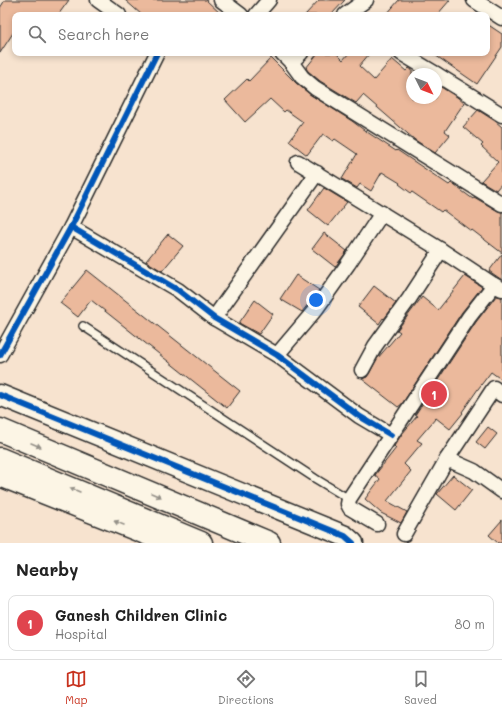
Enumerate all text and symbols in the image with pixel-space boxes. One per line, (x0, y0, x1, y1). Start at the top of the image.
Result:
search box (12, 12, 490, 56)
icon: search (26, 23, 48, 45)
text: Search here (58, 24, 149, 44)
north arrow (406, 68, 442, 104)
your location (306, 290, 326, 310)
pin: 1 (421, 379, 447, 409)
one-way arrow (30, 442, 41, 448)
one-way arrow (69, 487, 80, 493)
one-way arrow (150, 493, 162, 499)
one-way arrow (113, 520, 124, 526)
text: Nearby (16, 558, 78, 580)
text: Ganesh Children Clinic (55, 605, 227, 625)
text: 1 (27, 615, 33, 632)
text: 80 m (455, 615, 485, 632)
text: Hospital (55, 625, 107, 642)
tab: Map (65, 668, 88, 707)
tab: Directions (218, 668, 274, 707)
tab: Saved (404, 668, 437, 707)

